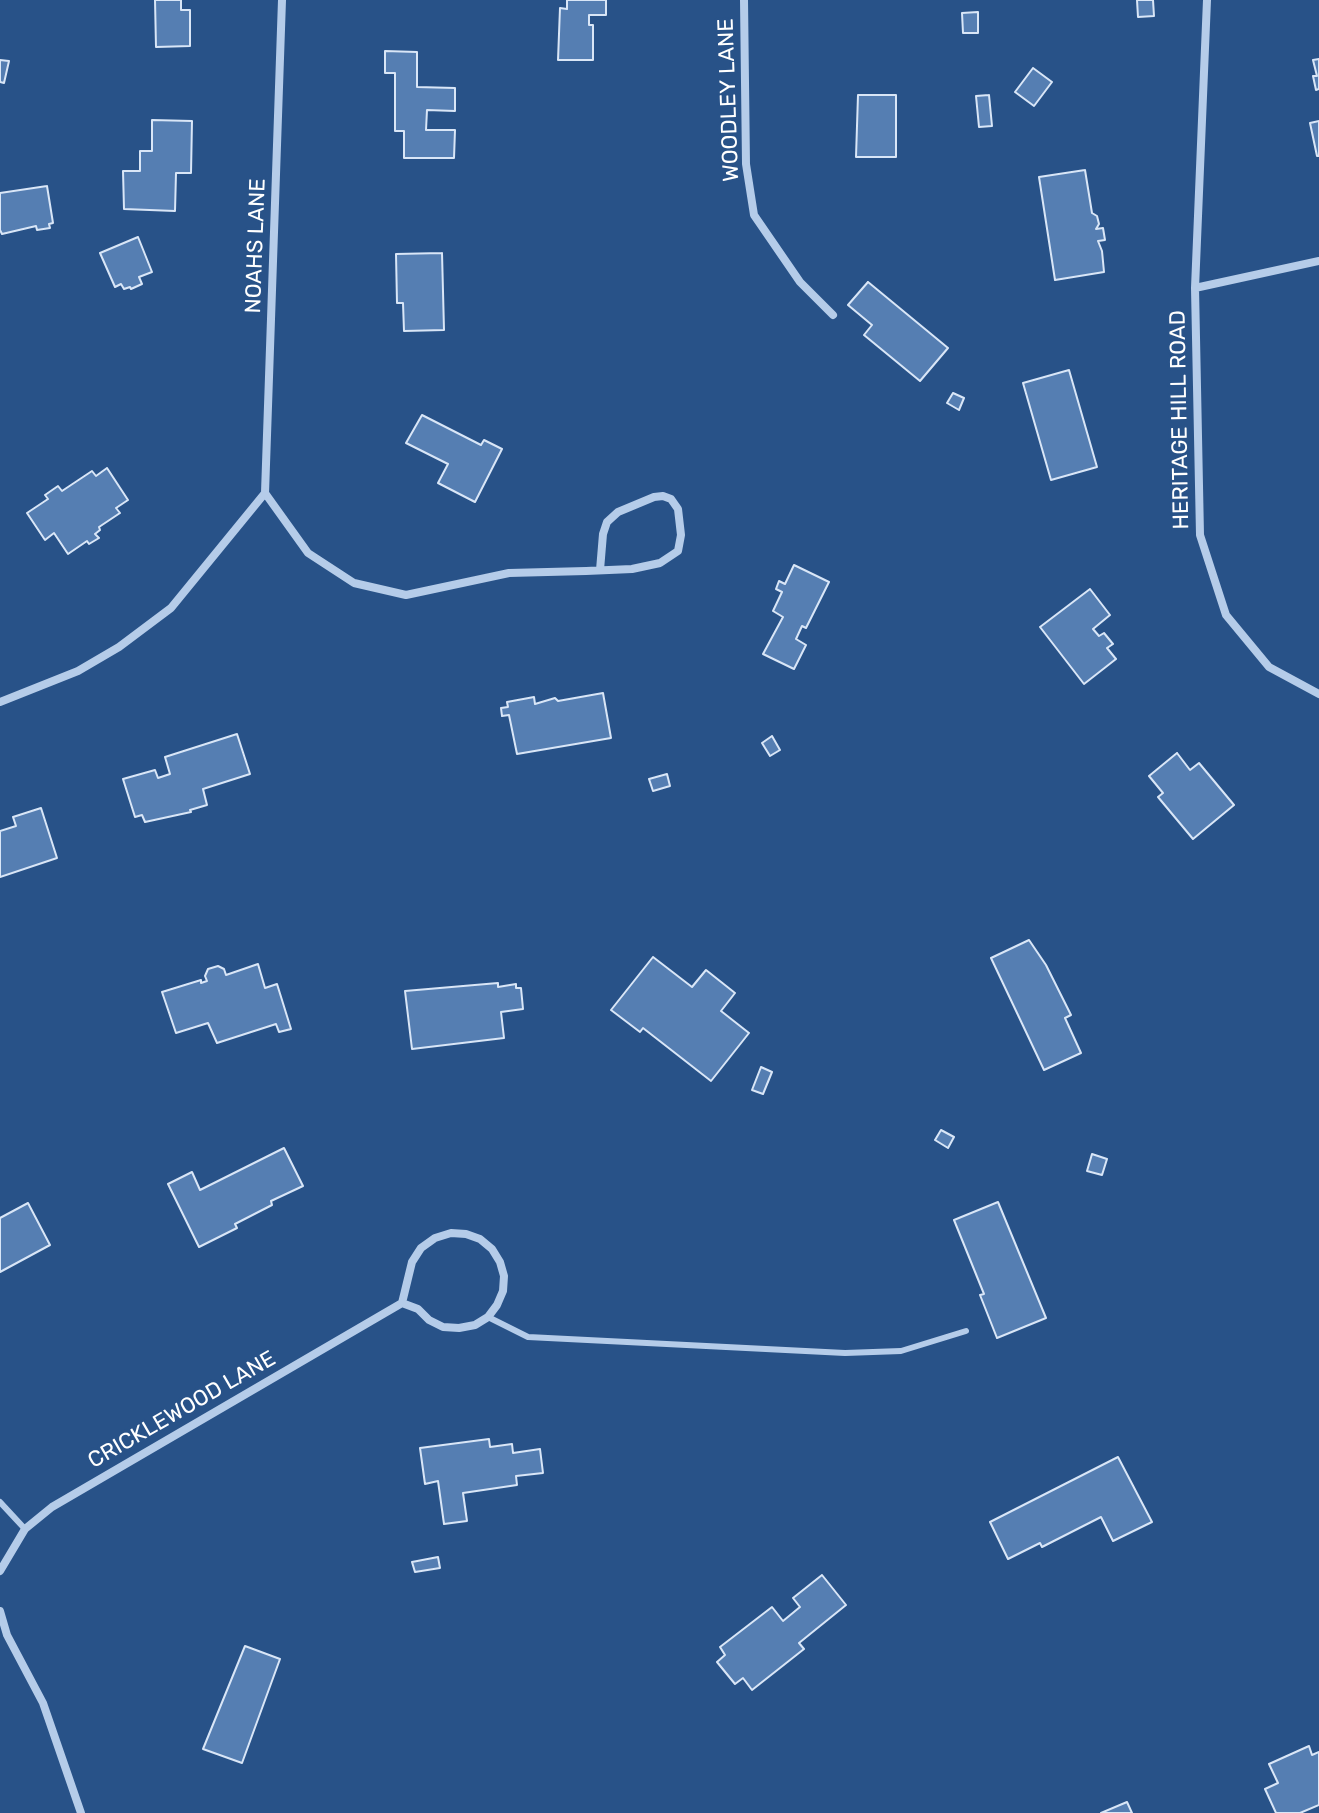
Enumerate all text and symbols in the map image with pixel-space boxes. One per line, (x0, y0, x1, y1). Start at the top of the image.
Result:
street label: WOODLEY LANE (713, 18, 745, 182)
street label: NOAHS LANE (240, 178, 272, 314)
street label: HERITAGE HILL ROAD (1165, 310, 1195, 530)
street label: CRICKLEWOOD LANE (84, 1346, 280, 1474)

